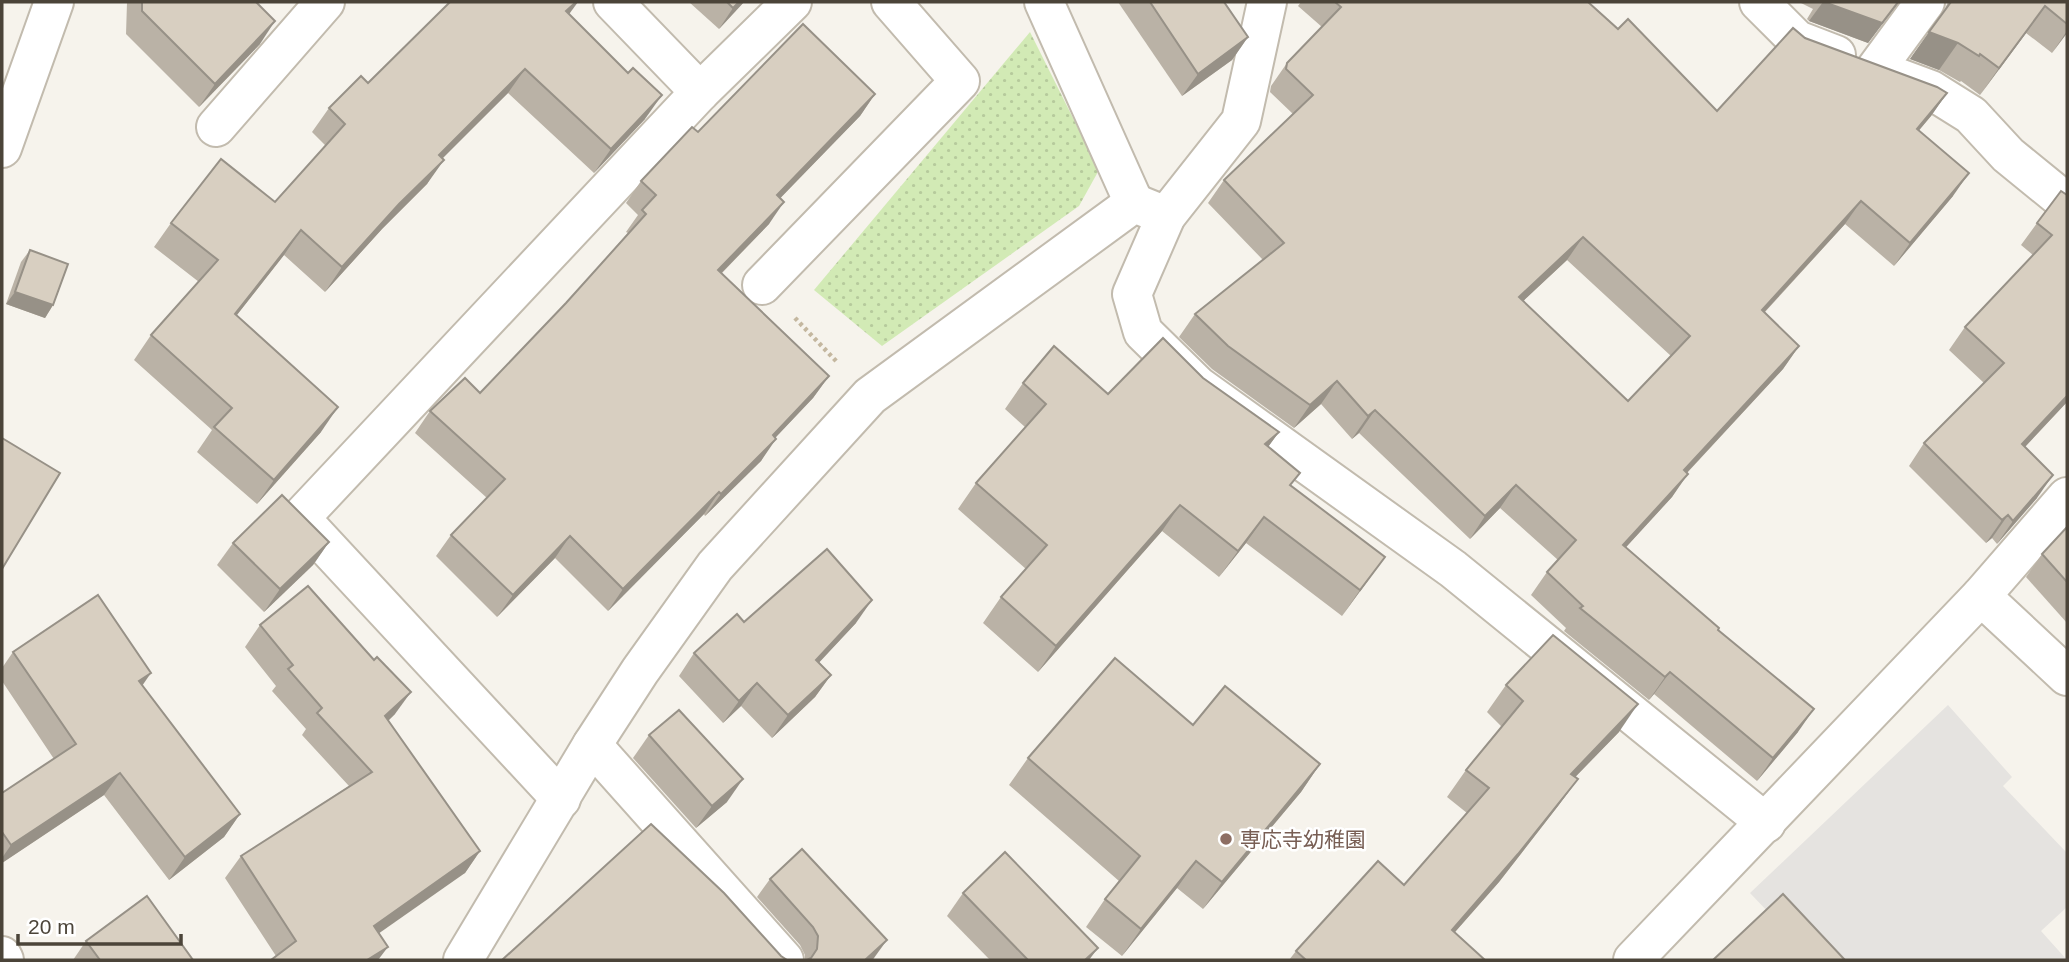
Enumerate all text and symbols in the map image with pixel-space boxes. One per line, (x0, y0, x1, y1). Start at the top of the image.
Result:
place label: 専応寺幼稚園 (1240, 828, 1366, 851)
marker: 専応寺幼稚園 (1218, 831, 1234, 847)
scale bar (18, 902, 180, 946)
text: 20 m (28, 915, 75, 938)

